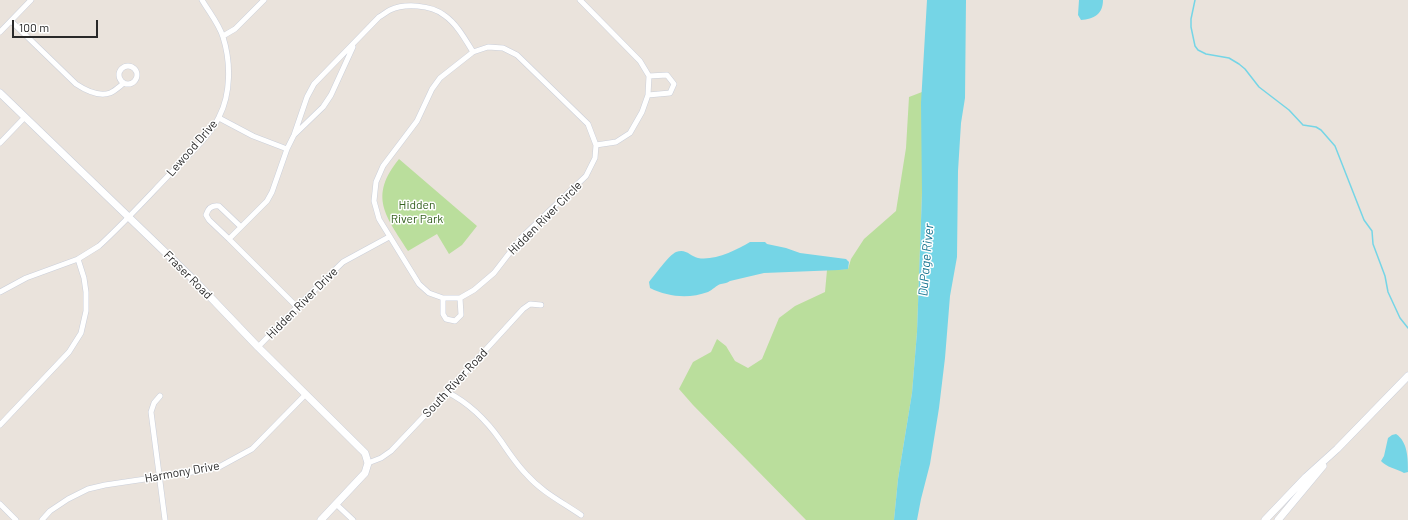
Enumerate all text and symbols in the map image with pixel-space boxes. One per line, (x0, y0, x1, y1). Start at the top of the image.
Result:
scale bar (14, 12, 100, 38)
text: 100 m (19, 20, 49, 34)
street label: Lewood Drive (164, 117, 220, 179)
street label: Hidden River Circle (505, 178, 585, 258)
park label: Hidden River Park (391, 198, 443, 226)
water label: DuPage River (915, 223, 937, 297)
street label: Fraser Road (161, 248, 215, 302)
street label: Hidden River Drive (263, 264, 341, 342)
street label: South River Road (419, 346, 491, 420)
street label: Harmony Drive (143, 458, 221, 486)

